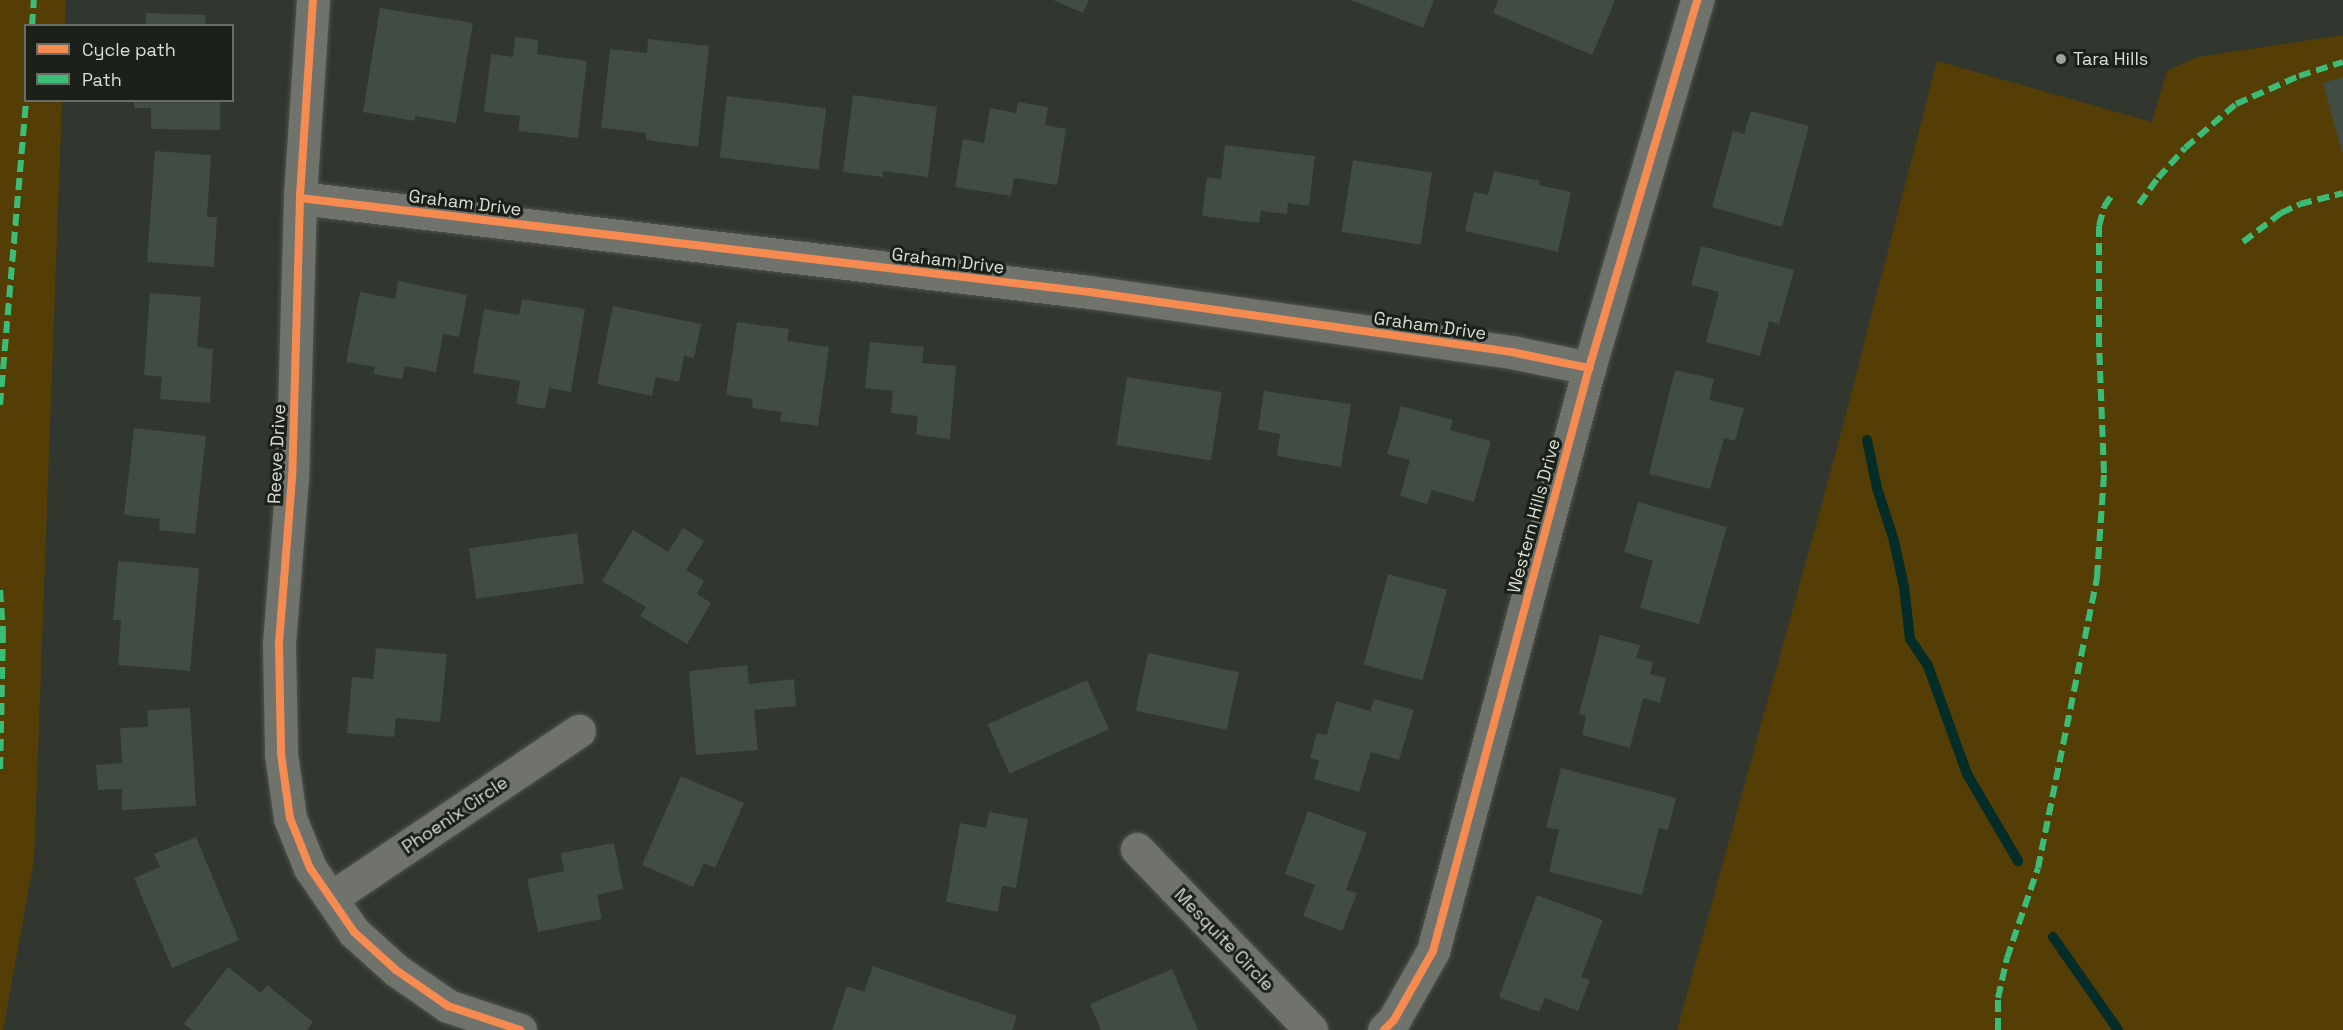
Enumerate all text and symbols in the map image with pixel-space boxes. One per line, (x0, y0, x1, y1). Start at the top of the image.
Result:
legend (24, 24, 234, 102)
text: Cycle path (82, 38, 176, 61)
place label: Tara Hills (2073, 48, 2148, 70)
marker: Tara Hills (2054, 52, 2068, 66)
text: Path (82, 68, 122, 91)
street label: Graham Drive (407, 185, 523, 221)
street label: Graham Drive (890, 243, 1006, 279)
street label: Graham Drive (1372, 307, 1488, 345)
street label: Reeve Drive (264, 403, 290, 505)
street label: Western Hills Drive (1503, 437, 1565, 595)
street label: Phoenix Circle (398, 772, 512, 858)
street label: Mesquite Circle (1170, 884, 1278, 996)

